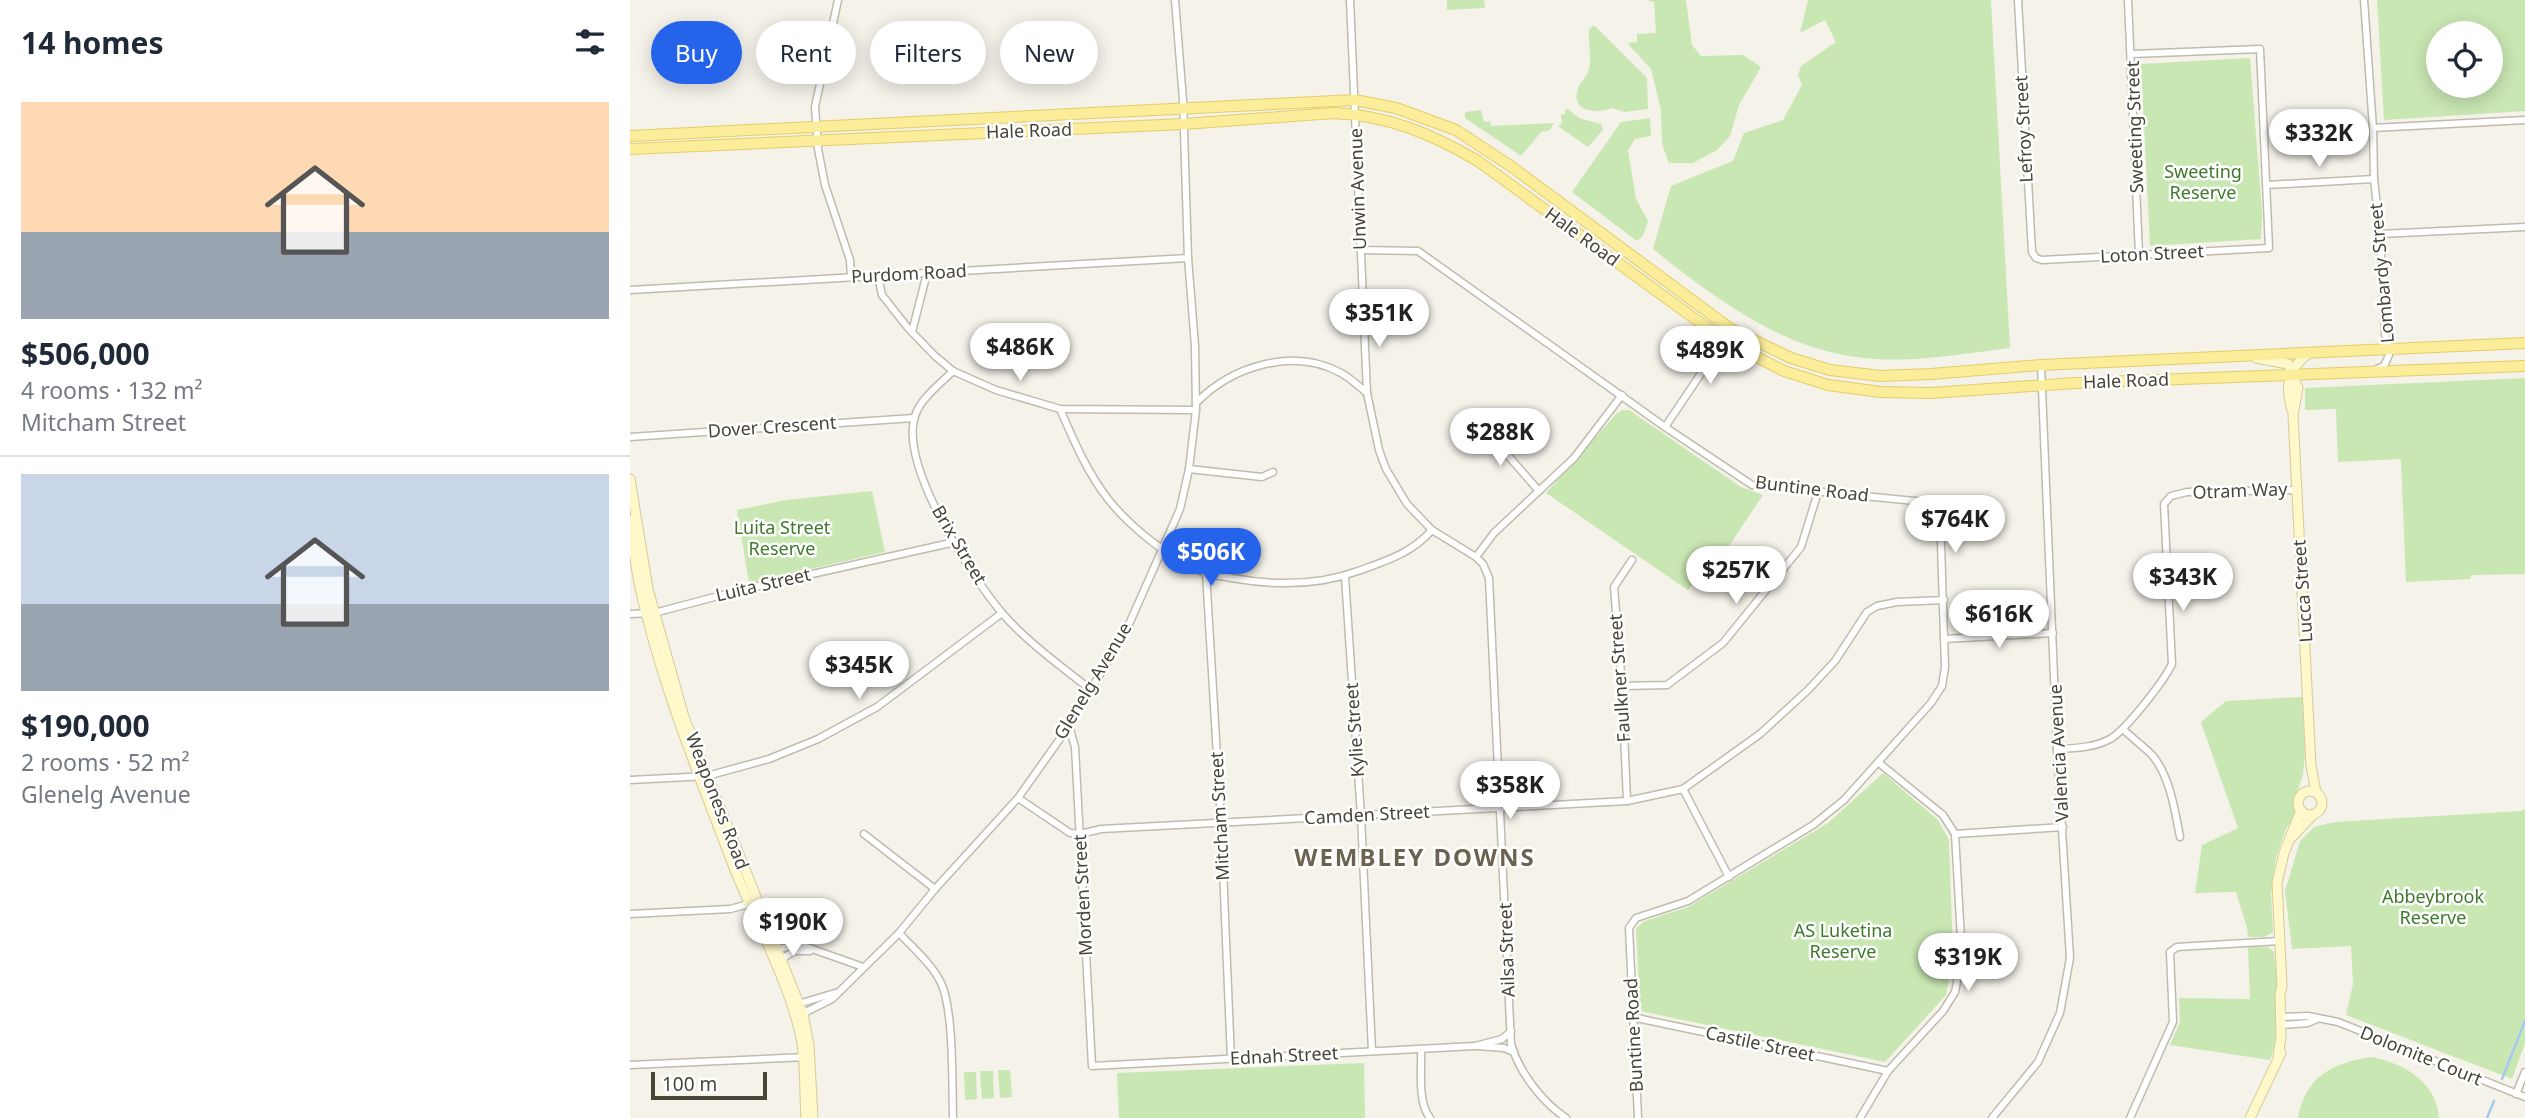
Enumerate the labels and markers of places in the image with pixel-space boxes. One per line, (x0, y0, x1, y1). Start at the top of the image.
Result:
pin: $332K (2270, 110, 2368, 169)
pin: $351K (1330, 290, 1428, 349)
pin: $486K (971, 324, 1069, 383)
pin: $489K (1661, 326, 1759, 386)
pin: $288K (1451, 408, 1549, 468)
pin: $764K (1906, 496, 2004, 555)
pin: $506K (1162, 528, 1260, 588)
pin: $257K (1687, 546, 1785, 606)
pin: $343K (2134, 554, 2232, 613)
pin: $616K (1950, 590, 2048, 650)
pin: $345K (810, 642, 908, 701)
pin: $358K (1461, 762, 1559, 821)
pin: $190K (744, 898, 842, 958)
pin: $319K (1919, 934, 2017, 993)

